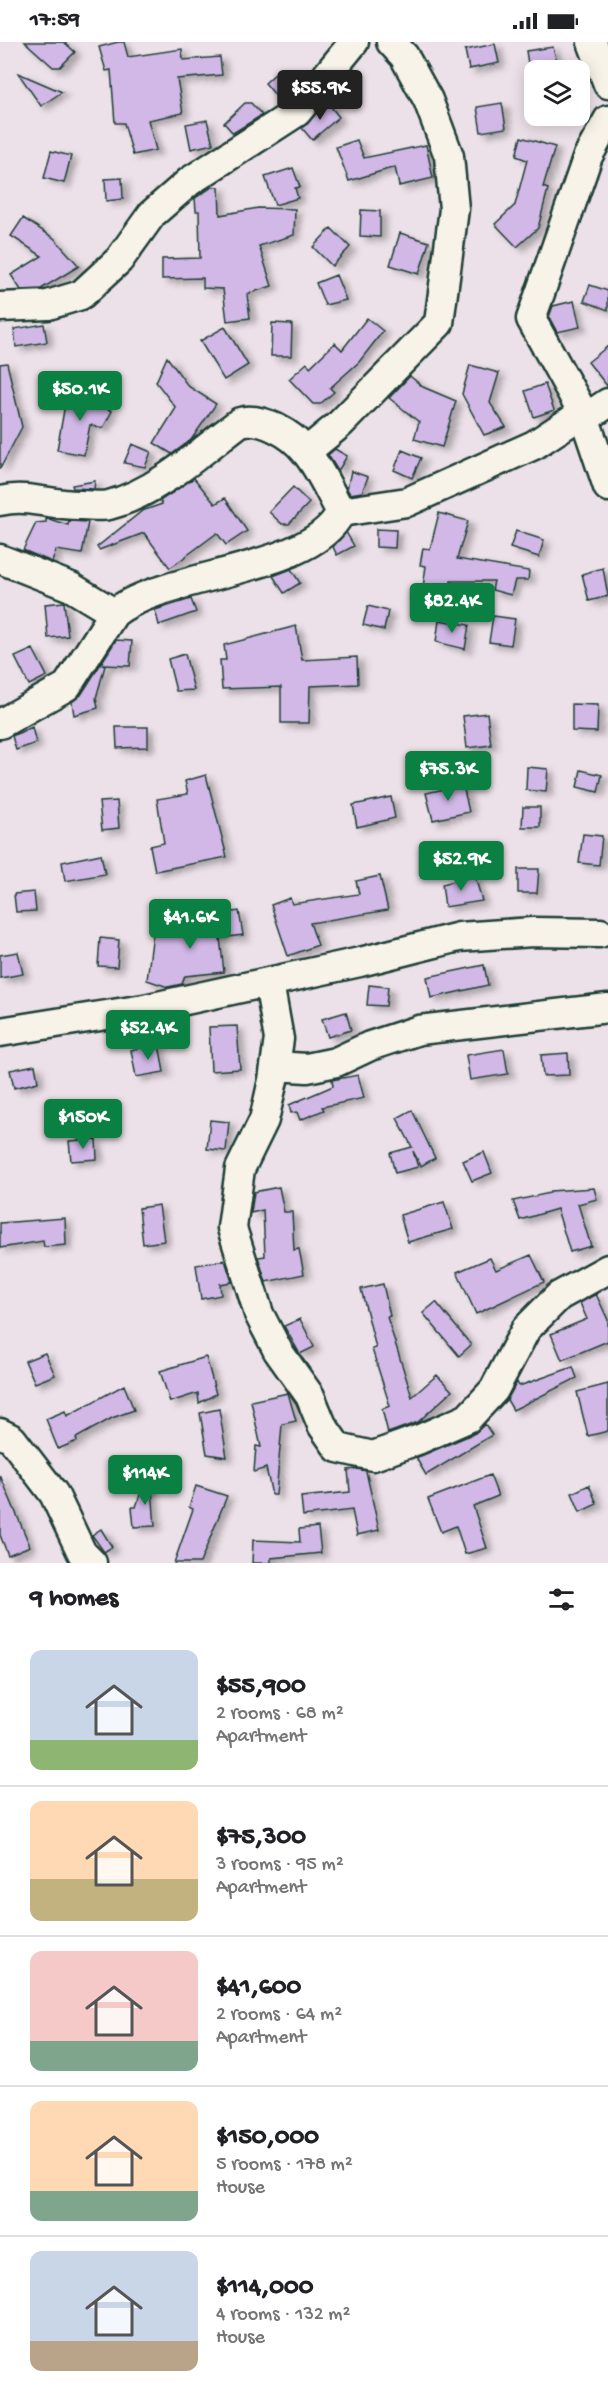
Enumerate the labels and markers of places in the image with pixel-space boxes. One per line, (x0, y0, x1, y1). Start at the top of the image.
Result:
pin: $55.9K (271, 70, 369, 121)
pin: $50.1K (31, 371, 129, 422)
pin: $82.4K (403, 583, 501, 634)
pin: $75.3K (399, 751, 497, 802)
pin: $52.9K (412, 841, 510, 892)
pin: $41.6K (141, 899, 239, 950)
pin: $52.4K (99, 1010, 197, 1061)
pin: $150K (41, 1099, 125, 1150)
pin: $114K (103, 1455, 187, 1506)

